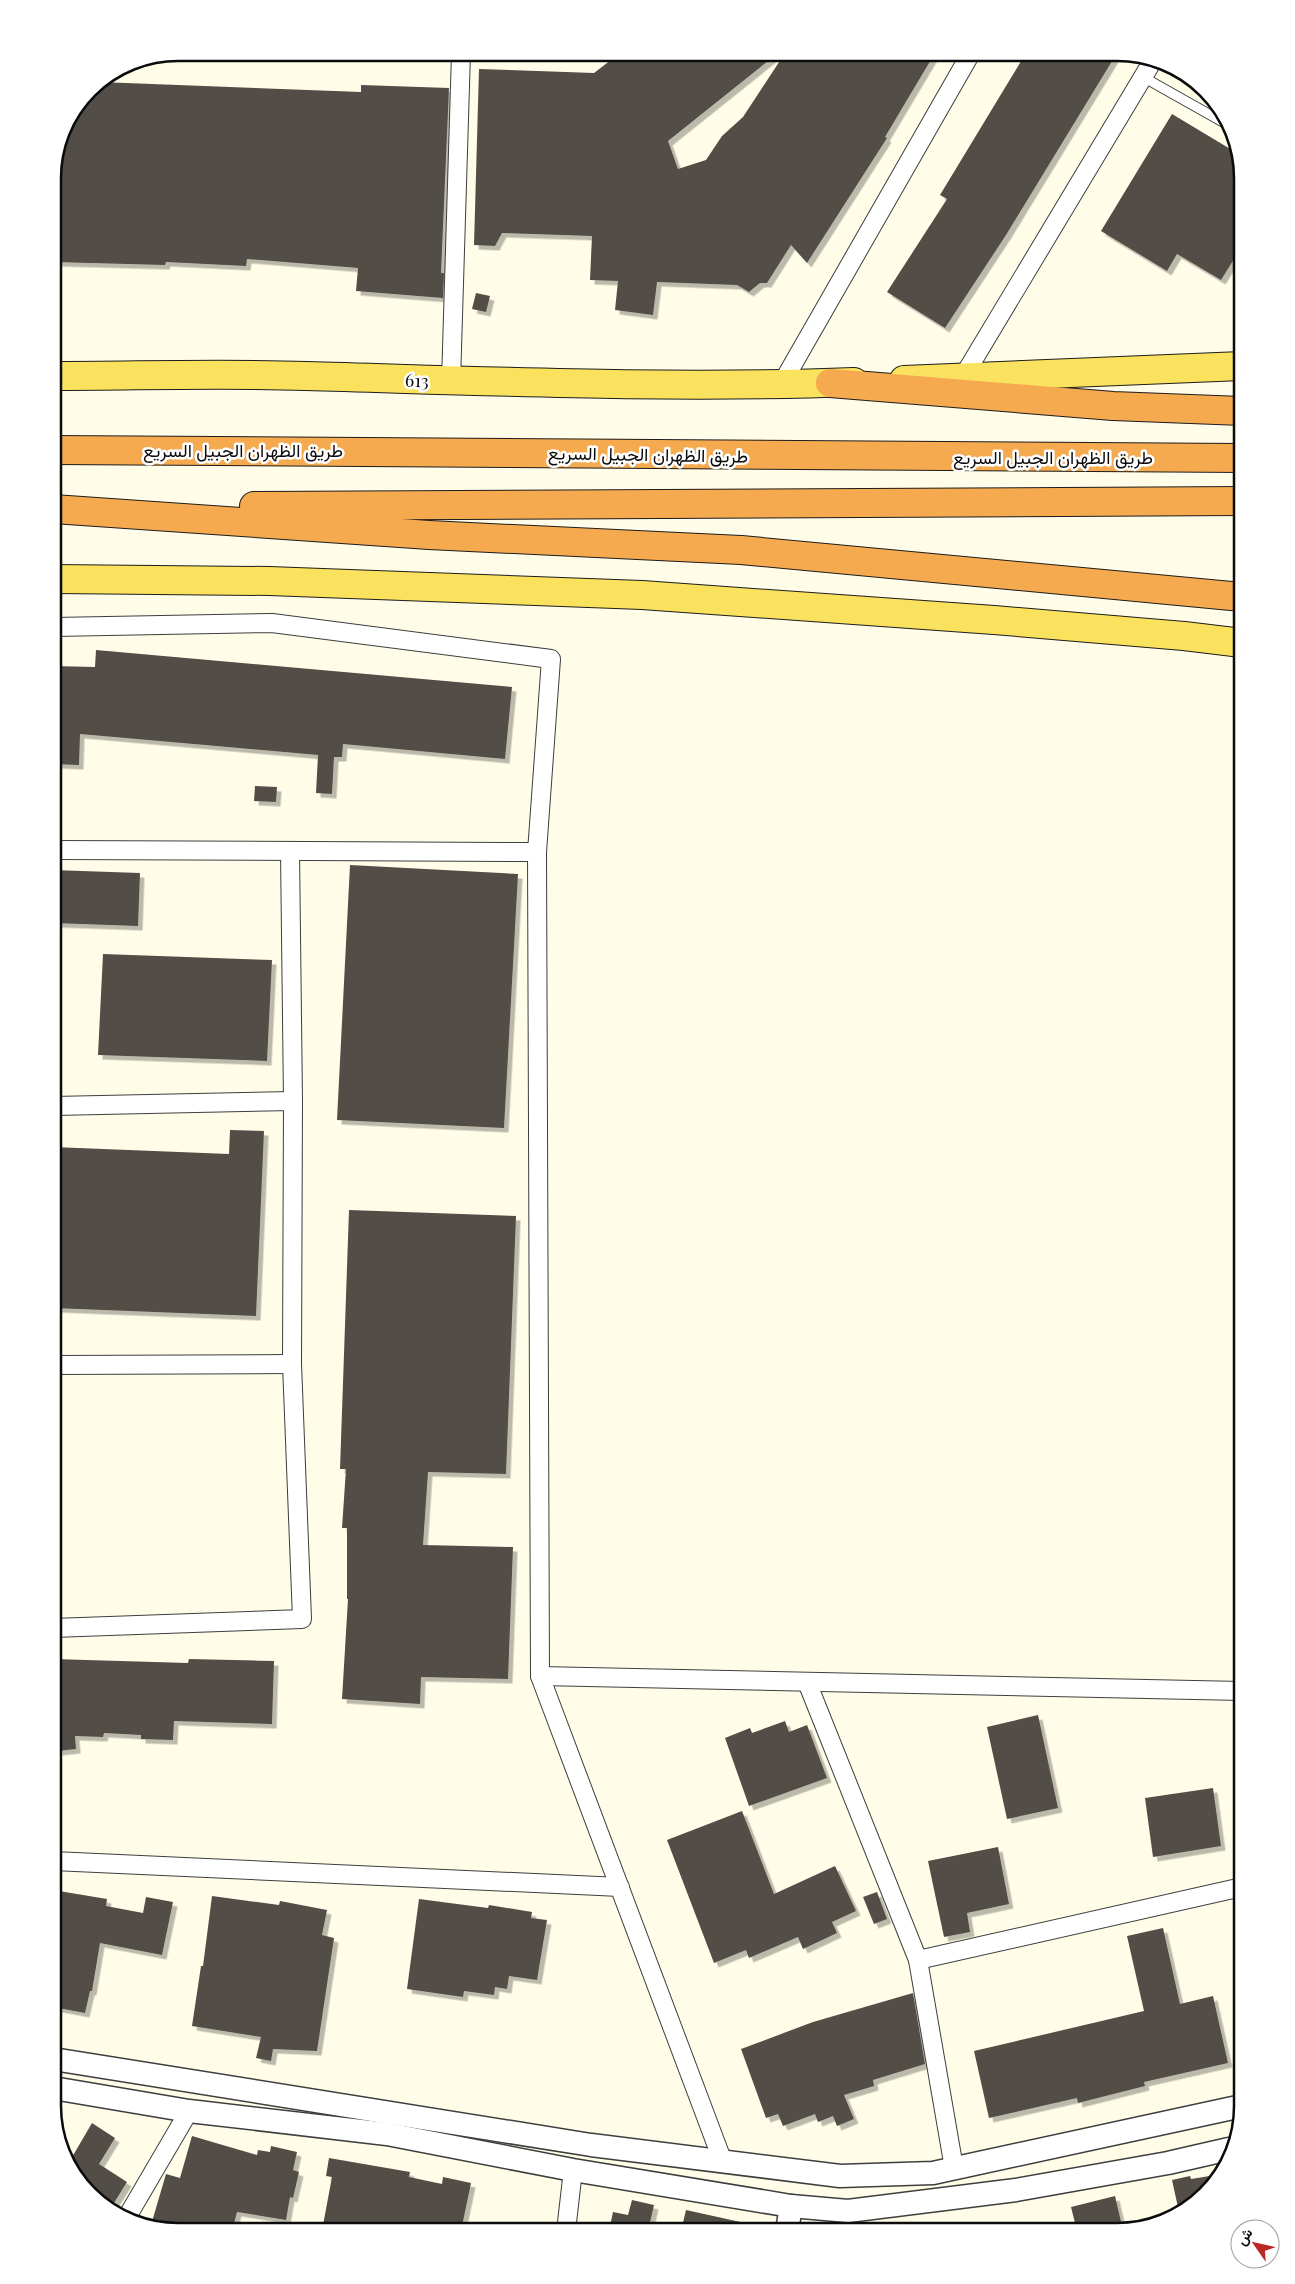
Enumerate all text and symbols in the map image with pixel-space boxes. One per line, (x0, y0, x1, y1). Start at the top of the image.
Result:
street label: 613 (405, 368, 429, 392)
street label: طريق الظهران الجبيل السريع (143, 438, 343, 463)
street label: طريق الظهران الجبيل السريع (548, 440, 748, 469)
street label: طريق الظهران الجبيل السريع (953, 445, 1153, 470)
north arrow (1230, 2219, 1280, 2269)
text: ش (1231, 2224, 1256, 2249)

